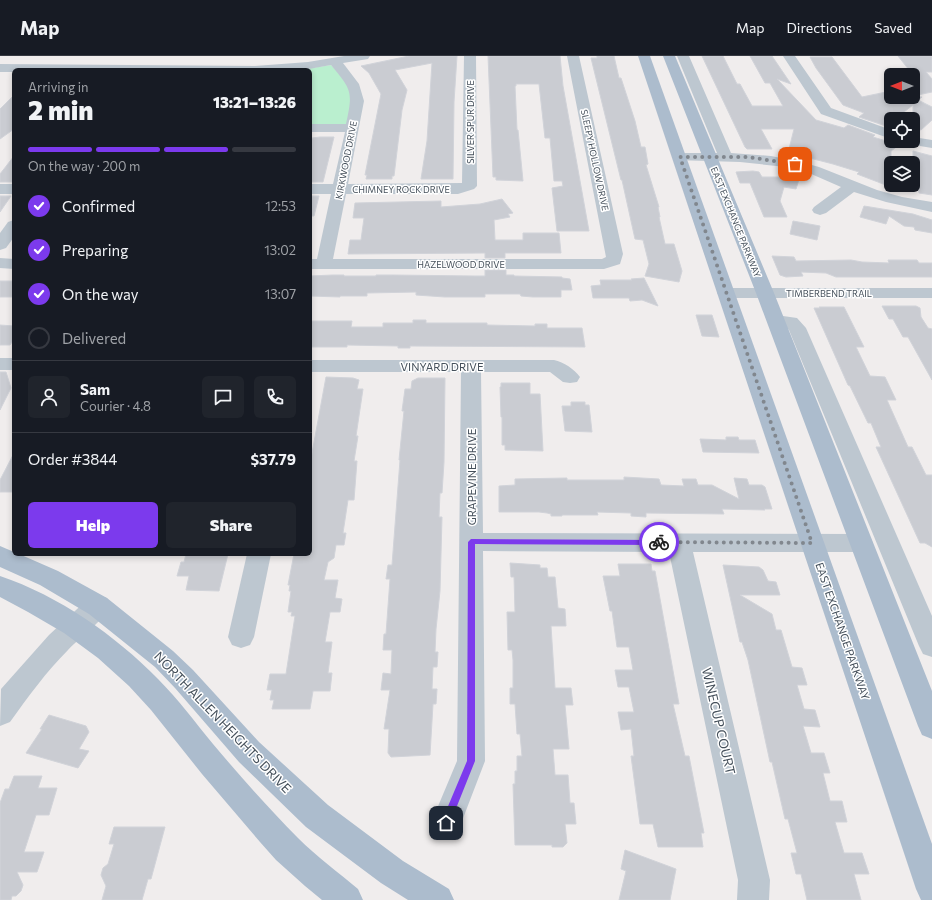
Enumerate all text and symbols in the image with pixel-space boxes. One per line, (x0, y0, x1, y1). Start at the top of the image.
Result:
text: Map (20, 16, 59, 39)
text: Map (736, 19, 765, 36)
text: Directions (787, 19, 852, 36)
text: Saved (874, 19, 912, 36)
north arrow (884, 68, 920, 104)
map controls (884, 68, 920, 192)
text: Arriving in (28, 79, 88, 95)
street label: SILVER SPUR DRIVE (465, 80, 476, 164)
text: 13:21–13:26 (213, 93, 296, 111)
text: 2 min (28, 94, 93, 125)
street label: SLEEPY HOLLOW DRIVE (579, 108, 611, 212)
button: locate (884, 112, 920, 148)
street label: KIRKWOOD DRIVE (333, 120, 359, 200)
pin (778, 147, 812, 181)
icon: bag (784, 153, 806, 175)
button: layers (884, 156, 920, 192)
text: On the way · 200 m (28, 158, 140, 174)
street label: EAST EXCHANGE PARKWAY (709, 165, 763, 279)
street label: CHIMNEY ROCK DRIVE (352, 184, 450, 195)
icon: check (28, 195, 50, 217)
text: Confirmed (62, 197, 135, 215)
text: 12:53 (265, 198, 296, 214)
icon: check (28, 239, 50, 261)
text: Preparing (62, 241, 128, 259)
text: 13:02 (264, 242, 296, 258)
street label: HAZELWOOD DRIVE (417, 259, 505, 270)
icon: check (28, 283, 50, 305)
text: On the way (62, 285, 139, 303)
text: 13:07 (265, 286, 296, 302)
street label: TIMBERBEND TRAIL (786, 288, 872, 299)
text: Delivered (62, 329, 126, 347)
street label: VINYARD DRIVE (401, 360, 483, 373)
button: person (28, 376, 70, 418)
button: chat (202, 376, 244, 418)
button: phone (254, 376, 296, 418)
text: Sam (80, 380, 110, 398)
text: Courier · 4.8 (80, 398, 151, 414)
street label: GRAPEVINE DRIVE (465, 429, 478, 525)
text: Order #3844 (28, 450, 117, 468)
text: $37.79 (251, 450, 296, 468)
button: Help (28, 502, 158, 548)
button: Share (166, 502, 296, 548)
courier (639, 522, 679, 562)
icon: bike (648, 531, 670, 553)
street label: EAST EXCHANGE PARKWAY (813, 561, 873, 701)
street label: NORTH ALLEN HEIGHTS DRIVE (151, 648, 295, 796)
street label: WINECUP COURT (699, 666, 739, 776)
pin (429, 806, 463, 840)
icon: home (435, 812, 457, 834)

